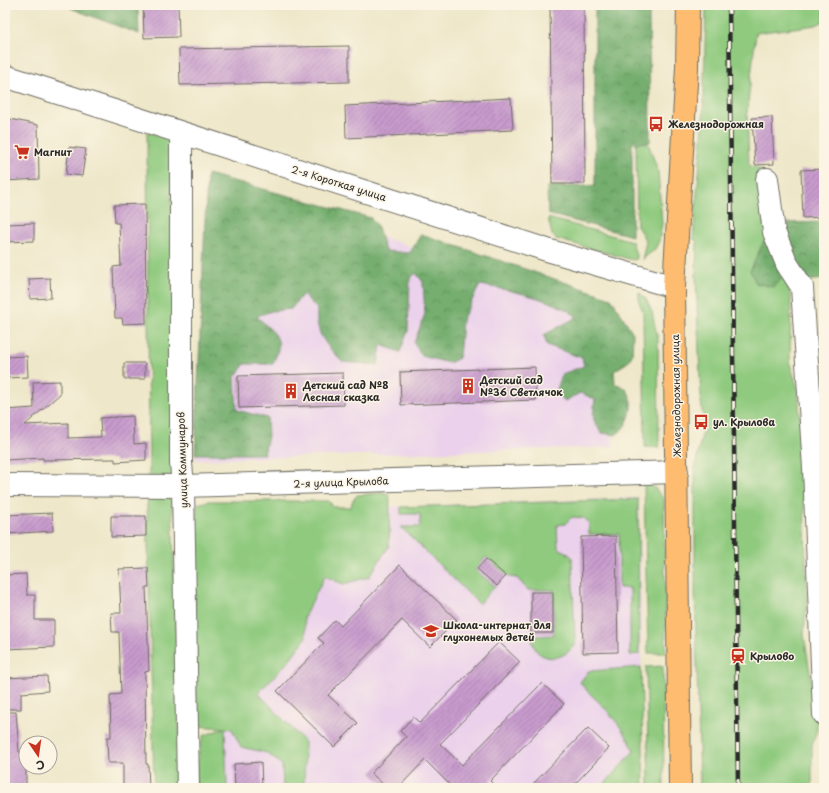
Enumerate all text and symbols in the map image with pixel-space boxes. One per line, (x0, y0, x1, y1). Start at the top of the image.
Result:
bus stop icon: Железнодорожная (647, 115, 665, 133)
place label: Железнодорожная (668, 116, 764, 131)
supermarket icon: Магнит (13, 143, 31, 161)
place label: Магнит (34, 144, 73, 159)
street label: 2-я Короткая улица (290, 161, 389, 204)
street label: Железнодорожная улица (667, 333, 684, 458)
place label: Детский сад №36 Светлячок (479, 372, 563, 399)
place label: Детский сад №8 Лесная сказка (302, 377, 388, 404)
building icon: Детский сад №36 Светлячок (459, 377, 477, 395)
building icon: Детский сад №8 Лесная сказка (282, 382, 300, 400)
street label: улица Коммунаров (172, 412, 192, 508)
bus stop icon: ул. Крылова (692, 413, 710, 431)
place label: ул. Крылова (713, 414, 775, 429)
street label: 2-я улица Крылова (293, 472, 390, 491)
place label: Школа-интернат для глухонемых детей (443, 617, 551, 644)
school or university icon: Школа-интернат для глухонемых детей (422, 622, 440, 640)
station icon: Крылово (729, 647, 747, 665)
place label: Крылово (750, 648, 794, 663)
north arrow (18, 735, 58, 775)
text: С (34, 756, 46, 774)

